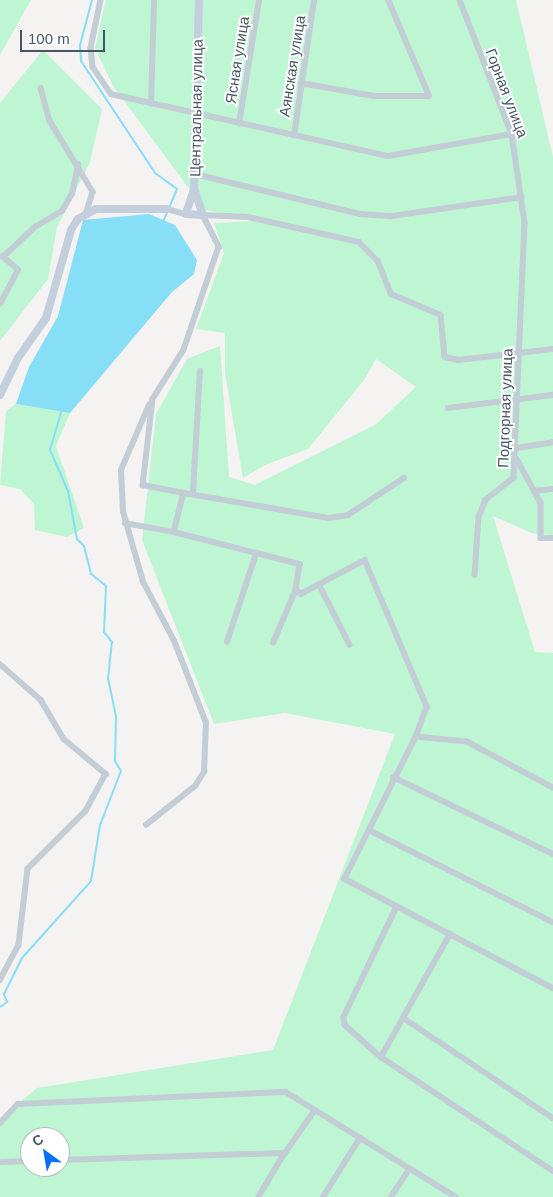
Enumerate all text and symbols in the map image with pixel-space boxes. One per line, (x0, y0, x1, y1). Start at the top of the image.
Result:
street label: Аянская улица (275, 14, 309, 118)
street label: Ясная улица (221, 15, 253, 105)
scale bar (22, 20, 108, 52)
text: 100 m (28, 30, 70, 47)
street label: Центральная улица (186, 39, 206, 177)
street label: Горная улица (482, 46, 532, 140)
street label: Подгорная улица (494, 348, 516, 468)
north arrow (20, 1127, 70, 1177)
text: С (29, 1131, 46, 1150)

